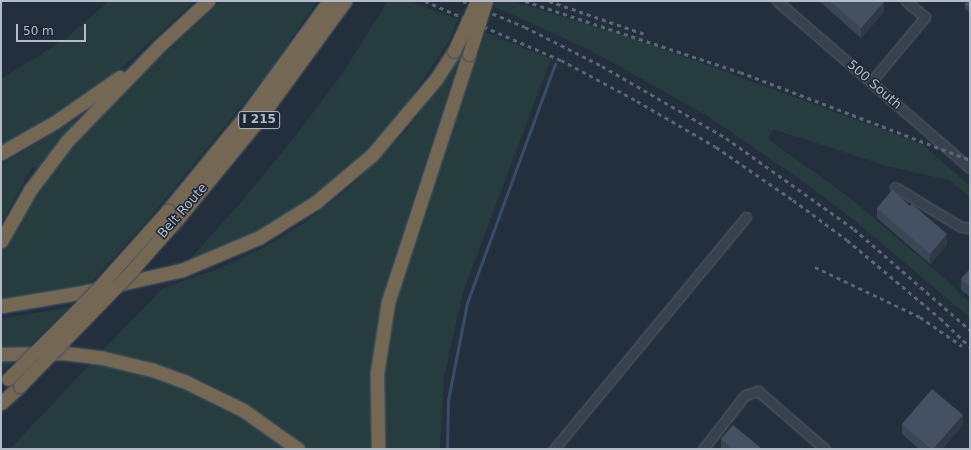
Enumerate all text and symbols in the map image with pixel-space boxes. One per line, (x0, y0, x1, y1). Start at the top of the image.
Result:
scale bar (18, 16, 88, 42)
text: 50 m (23, 24, 54, 38)
street label: 500 South (844, 57, 904, 113)
road number: I 215 (238, 110, 280, 130)
street label: Belt Route (155, 180, 211, 242)

